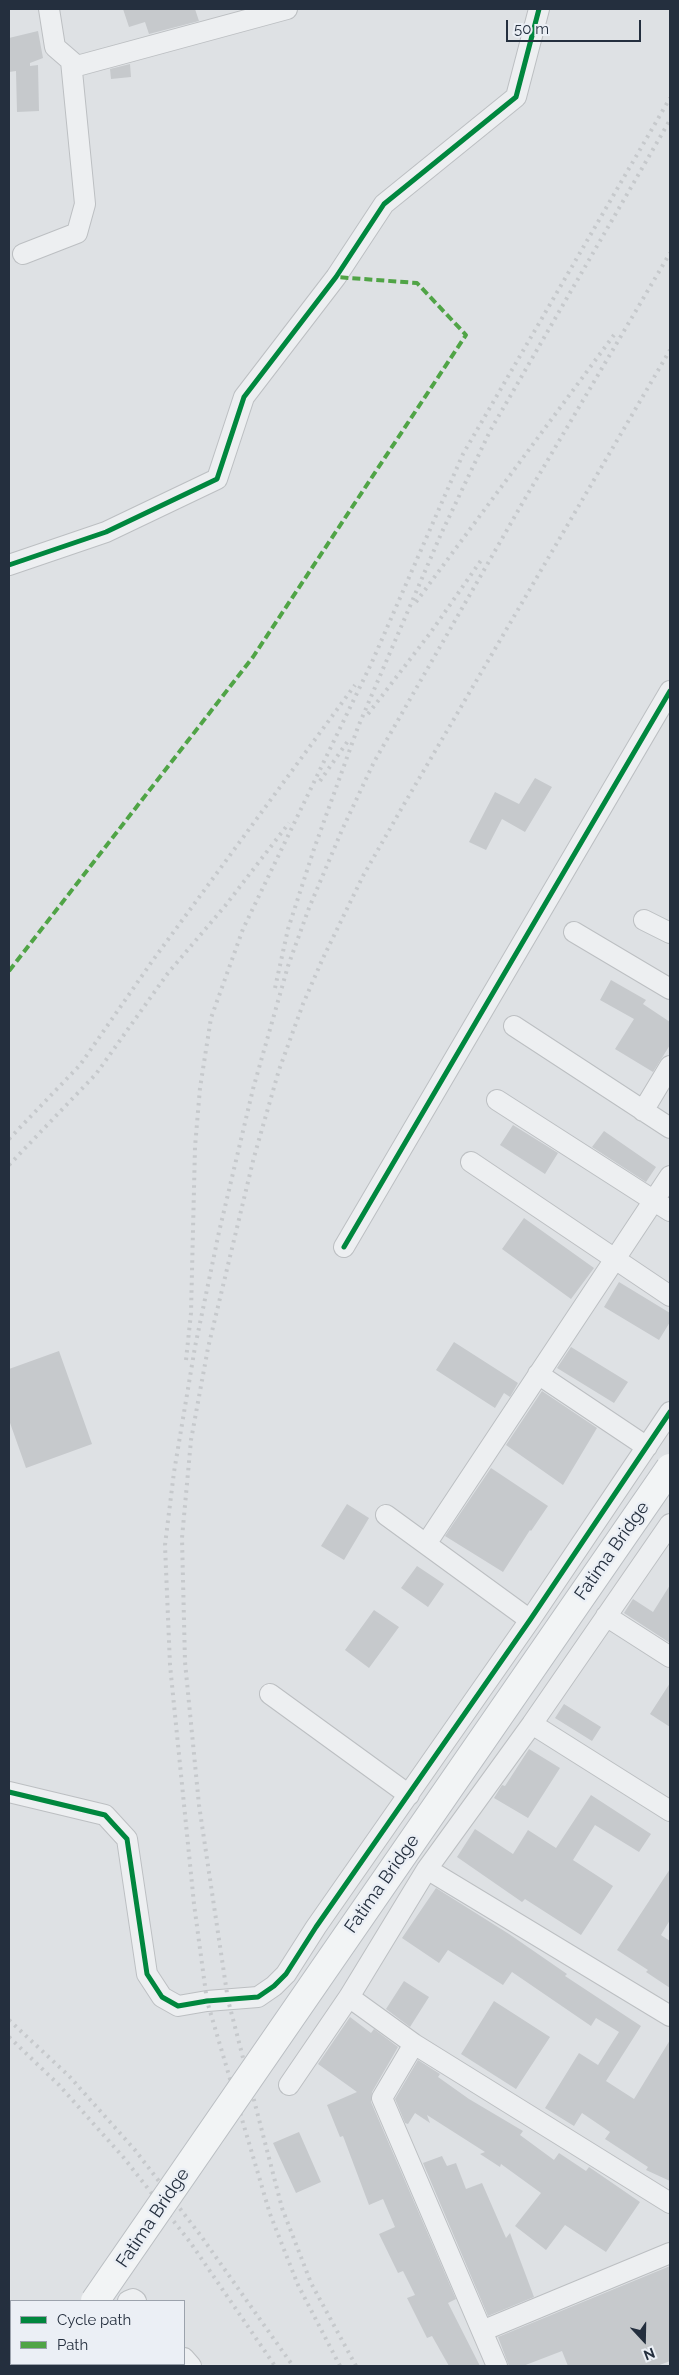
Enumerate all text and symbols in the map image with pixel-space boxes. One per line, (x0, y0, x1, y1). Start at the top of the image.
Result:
scale bar (509, 10, 644, 42)
text: 50 m (514, 20, 549, 38)
street label: Fatima Bridge (570, 1498, 654, 1604)
street label: Fatima Bridge (340, 1831, 424, 1937)
street label: Fatima Bridge (112, 2164, 194, 2272)
legend (10, 2300, 185, 2365)
text: Cycle path (57, 2311, 131, 2329)
north arrow (619, 2315, 669, 2365)
text: Path (57, 2336, 88, 2354)
text: N (642, 2345, 657, 2363)

